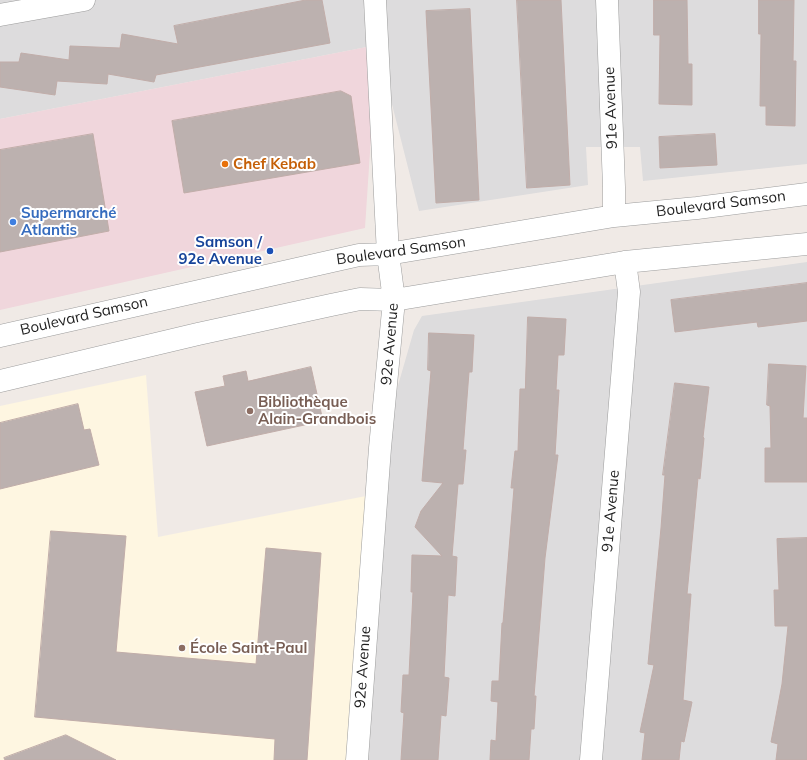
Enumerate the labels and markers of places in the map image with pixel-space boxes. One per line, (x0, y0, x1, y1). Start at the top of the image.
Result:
place label: Chef Kebab (233, 155, 316, 173)
marker: Chef Kebab (220, 159, 230, 169)
place label: Supermarché Atlantis (21, 204, 116, 239)
marker: Supermarché Atlantis (8, 217, 18, 227)
place label: Samson / 92e Avenue (178, 233, 262, 268)
marker: Samson / 92e Avenue (265, 246, 275, 256)
place label: Bibliothèque Alain-Grandbois (258, 393, 376, 428)
marker: Bibliothèque Alain-Grandbois (245, 406, 255, 416)
place label: École Saint-Paul (190, 639, 307, 657)
marker: École Saint-Paul (177, 643, 187, 653)

